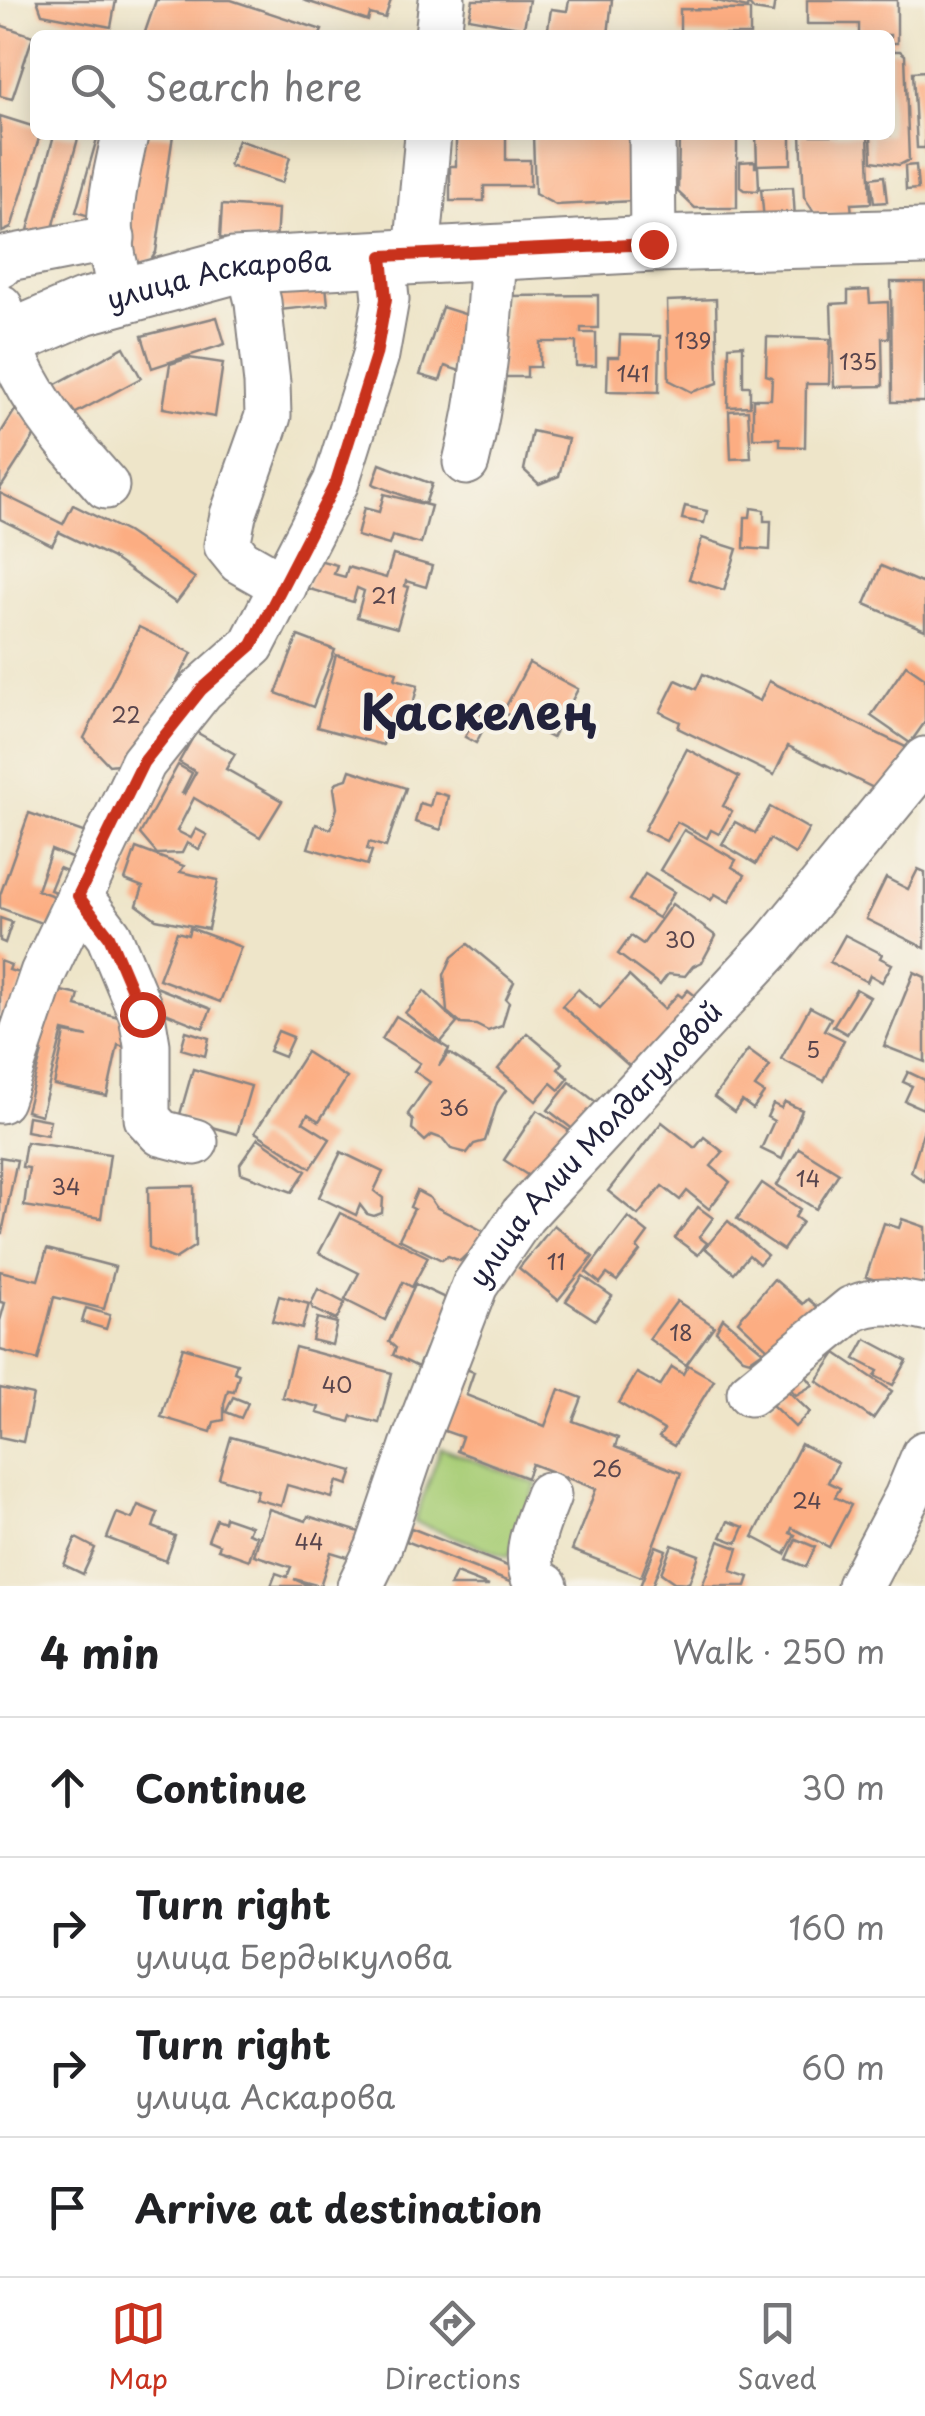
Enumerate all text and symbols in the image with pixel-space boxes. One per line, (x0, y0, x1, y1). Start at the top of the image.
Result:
search box (30, 30, 895, 140)
text: Search here (145, 57, 362, 114)
icon: search (65, 58, 120, 113)
route end (631, 222, 677, 268)
street label: улица Аскарова (102, 238, 332, 320)
house number: 139 (675, 323, 711, 356)
house number: 135 (839, 344, 877, 377)
house number: 141 (617, 356, 649, 389)
house number: 21 (371, 578, 397, 611)
district label: Қаскелең (360, 674, 597, 746)
house number: 22 (111, 697, 141, 730)
house number: 30 (665, 922, 695, 955)
street label: улица Алии Молдагуловой (457, 990, 731, 1295)
route start (120, 992, 166, 1038)
house number: 5 (806, 1032, 820, 1065)
house number: 36 (439, 1090, 469, 1123)
house number: 14 (796, 1161, 820, 1194)
house number: 34 (51, 1169, 81, 1202)
house number: 11 (547, 1244, 565, 1277)
house number: 18 (669, 1315, 693, 1348)
house number: 40 (322, 1367, 352, 1400)
house number: 26 (592, 1451, 622, 1484)
house number: 24 (792, 1483, 822, 1516)
house number: 44 (294, 1524, 324, 1557)
text: 4 min (40, 1620, 160, 1683)
text: Walk · 250 m (672, 1627, 885, 1675)
text: Continue (135, 1759, 306, 1816)
icon: ahead (40, 1760, 95, 1815)
text: 30 m (801, 1763, 885, 1811)
text: Turn right (135, 1875, 331, 1932)
icon: right (40, 1900, 95, 1955)
text: 160 m (789, 1903, 885, 1951)
text: улица Бердыкулова (135, 1932, 452, 1980)
text: Turn right (135, 2015, 331, 2072)
icon: right (40, 2040, 95, 2095)
text: 60 m (801, 2043, 885, 2091)
text: улица Аскарова (135, 2072, 395, 2120)
text: Arrive at destination (135, 2179, 543, 2236)
icon: arrive (40, 2180, 95, 2235)
tab: Map (108, 2296, 168, 2399)
tab: Directions (385, 2296, 521, 2399)
tab: Saved (737, 2296, 817, 2399)

